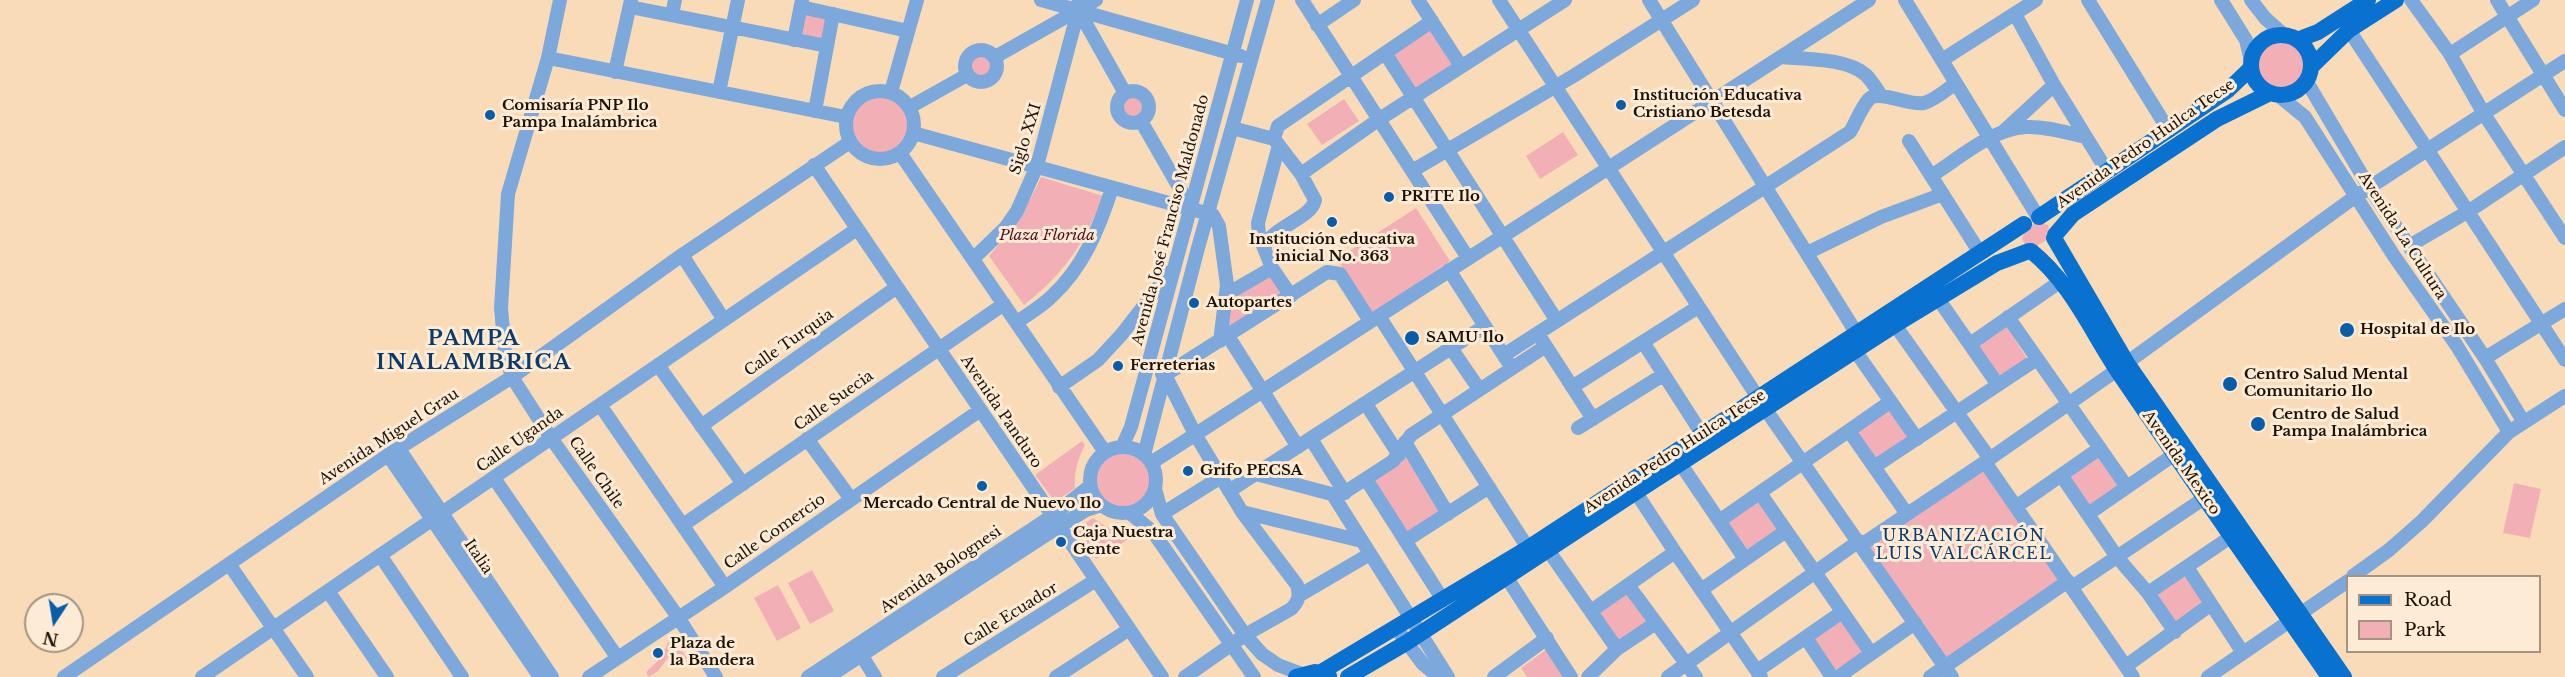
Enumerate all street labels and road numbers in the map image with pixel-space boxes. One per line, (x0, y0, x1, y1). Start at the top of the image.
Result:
street label: Avenida Pedro Huilca Tecse (2054, 76, 2238, 212)
street label: Avenida José Franciso Maldonado (1129, 92, 1213, 348)
street label: Siglo XXI (1007, 101, 1045, 177)
street label: Avenida La Cultura (2354, 169, 2450, 303)
street label: Calle Turquia (741, 306, 837, 380)
street label: Avenida Panduro (957, 352, 1045, 472)
street label: Calle Suecia (791, 367, 877, 435)
street label: Avenida Miguel Grau (316, 385, 462, 489)
street label: Avenida Pedro Huilca Tecse (1581, 387, 1769, 517)
street label: Calle Uganda (473, 404, 567, 476)
street label: Avenida Mexico (2138, 407, 2224, 519)
street label: Calle Chile (565, 433, 627, 513)
street label: Calle Comercio (721, 490, 829, 574)
street label: Avenida Bolognesi (877, 523, 1005, 617)
street label: Italia (460, 536, 496, 578)
street label: Calle Ecuador (961, 579, 1061, 651)

